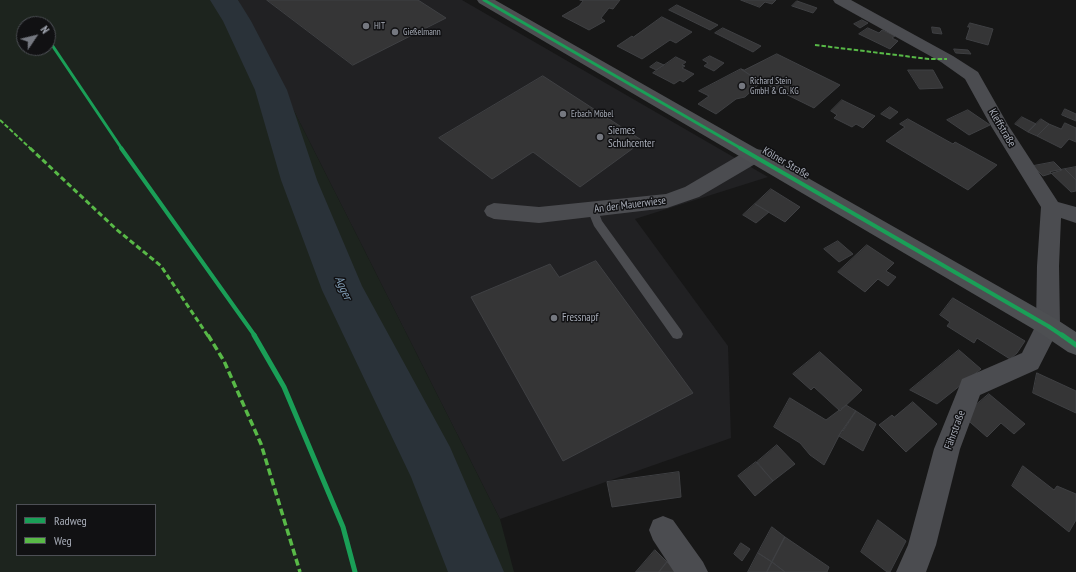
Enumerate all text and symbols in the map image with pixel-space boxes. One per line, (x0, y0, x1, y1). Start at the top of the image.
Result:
north arrow (16, 16, 56, 56)
marker: HIT (361, 21, 371, 31)
place label: HIT (374, 21, 385, 31)
text: N (38, 23, 52, 36)
marker: Gießelmann (390, 27, 400, 37)
place label: Gießelmann (403, 27, 441, 37)
place label: Richard Stein GmbH & Co. KG (750, 76, 799, 97)
marker: Richard Stein GmbH & Co. KG (737, 81, 747, 91)
street label: Kleffstraße (985, 106, 1019, 150)
marker: Erbach Möbel (558, 109, 568, 119)
place label: Erbach Möbel (571, 109, 613, 119)
place label: Siemes Schuhcenter (608, 124, 655, 150)
marker: Siemes Schuhcenter (595, 132, 605, 142)
street label: Kölner Straße (760, 144, 812, 182)
street label: An der Mauerwiese (593, 194, 667, 216)
water label: Agger (332, 274, 354, 302)
place label: Fressnapf (562, 311, 598, 325)
marker: Fressnapf (549, 313, 559, 323)
street label: Fährstraße (942, 409, 968, 451)
legend (16, 504, 156, 556)
text: Radweg (54, 513, 87, 528)
text: Weg (54, 533, 72, 548)

